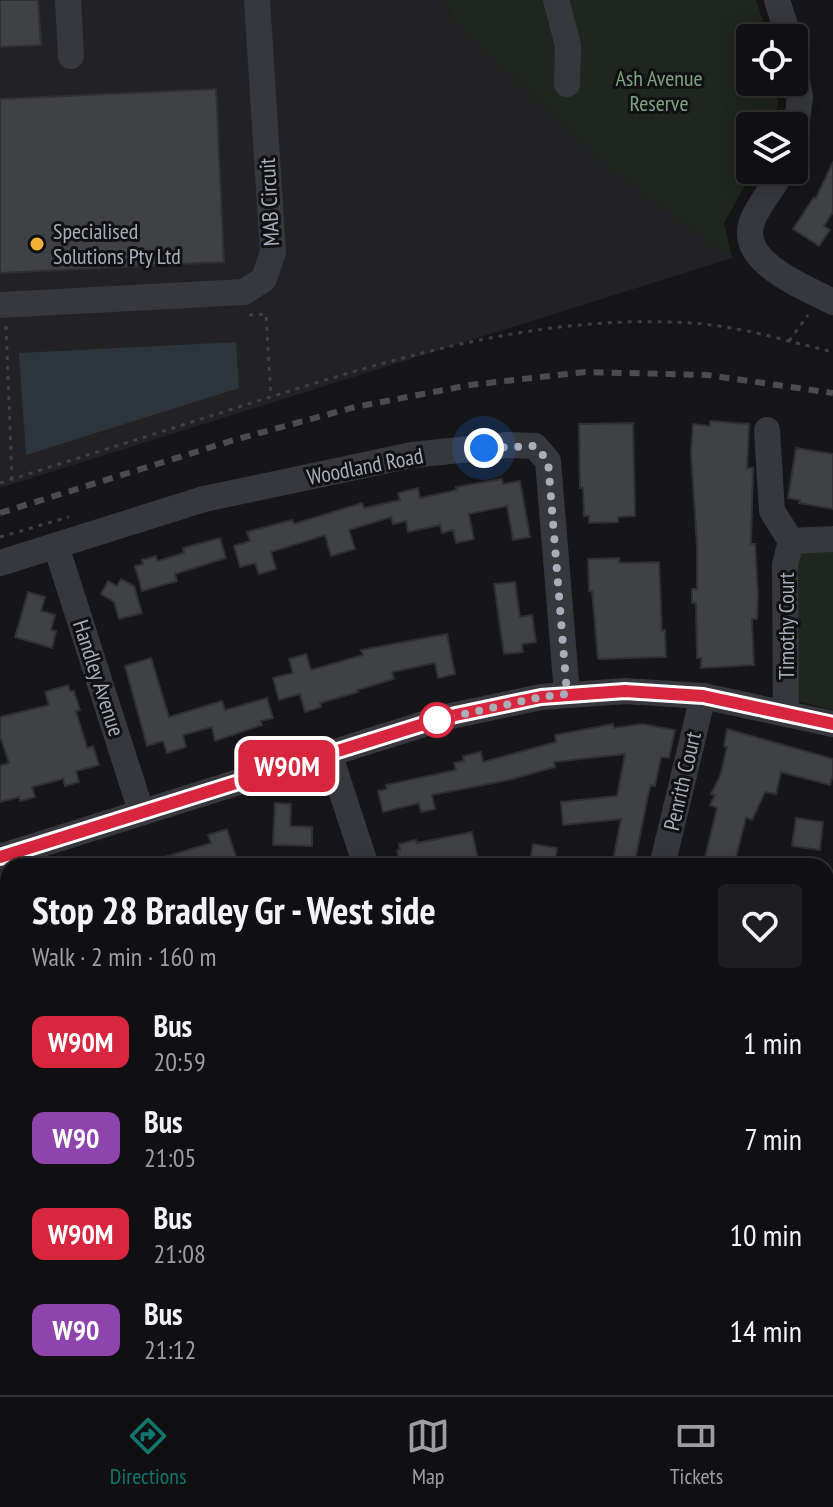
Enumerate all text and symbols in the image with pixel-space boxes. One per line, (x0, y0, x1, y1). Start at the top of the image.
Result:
map controls (736, 24, 808, 184)
button: locate (736, 24, 808, 96)
park label: Ash Avenue Reserve (615, 64, 703, 117)
button: layers (736, 112, 808, 184)
street label: MAB Circuit (253, 157, 285, 247)
place label: Specialised Solutions Pty Ltd (53, 217, 181, 270)
marker: Specialised Solutions Pty Ltd (28, 235, 46, 253)
your location (464, 428, 504, 468)
street label: Woodland Road (304, 441, 426, 491)
street label: Timothy Court (772, 572, 800, 680)
street label: Handley Avenue (67, 616, 131, 740)
unlabelled marker (420, 703, 454, 737)
street label: Penrith Court (657, 729, 707, 833)
line badge: W90M (231, 740, 343, 792)
text: W90M (254, 747, 320, 784)
button: heart (718, 884, 802, 968)
text: Stop 28 Bradley Gr - West side (32, 885, 436, 934)
text: Walk · 2 min · 160 m (32, 940, 216, 973)
text: Bus (153, 1006, 192, 1045)
text: W90M (48, 1023, 113, 1060)
text: 1 min (743, 1023, 802, 1062)
text: 20:59 (153, 1045, 206, 1078)
text: Bus (144, 1102, 183, 1141)
text: W90 (53, 1119, 99, 1156)
text: 7 min (744, 1119, 802, 1158)
text: 21:05 (144, 1141, 196, 1174)
text: Bus (153, 1198, 192, 1237)
text: W90M (48, 1215, 113, 1252)
text: 10 min (729, 1215, 802, 1254)
text: 21:08 (153, 1237, 206, 1270)
text: Bus (144, 1294, 183, 1333)
text: W90 (53, 1311, 99, 1348)
text: 14 min (729, 1311, 802, 1350)
text: 21:12 (144, 1333, 196, 1366)
tab: Directions (110, 1414, 186, 1490)
tab: Map (406, 1414, 450, 1490)
tab: Tickets (670, 1414, 723, 1490)

